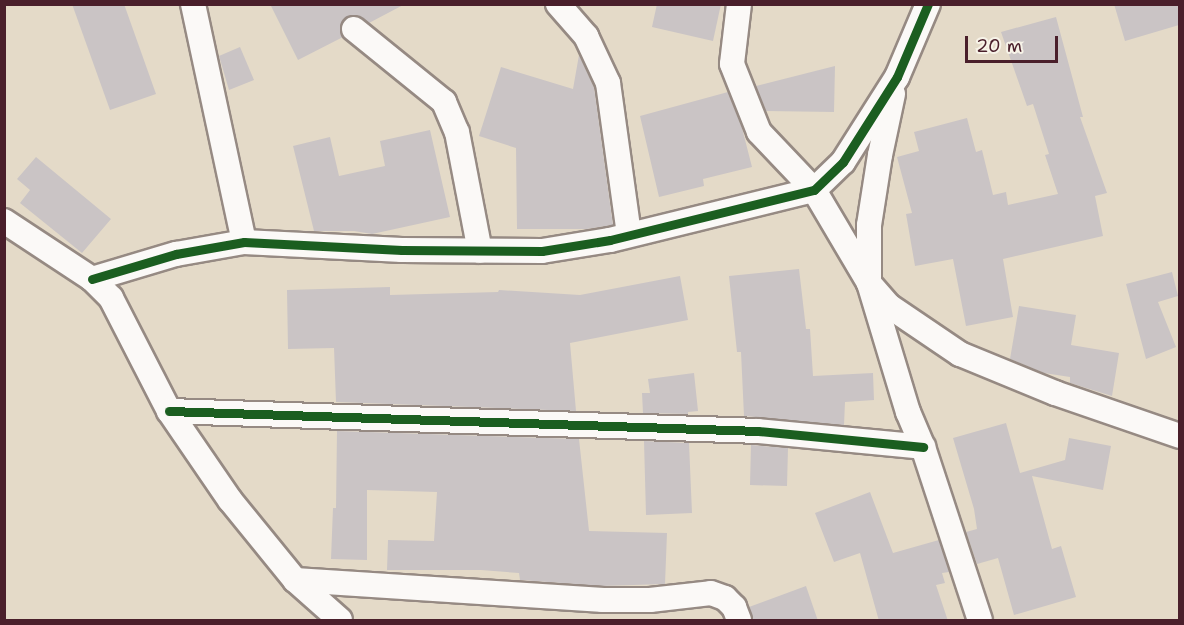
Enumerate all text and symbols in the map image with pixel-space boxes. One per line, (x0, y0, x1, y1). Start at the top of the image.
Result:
scale bar (968, 24, 1061, 62)
text: 20 m (976, 34, 1022, 58)

